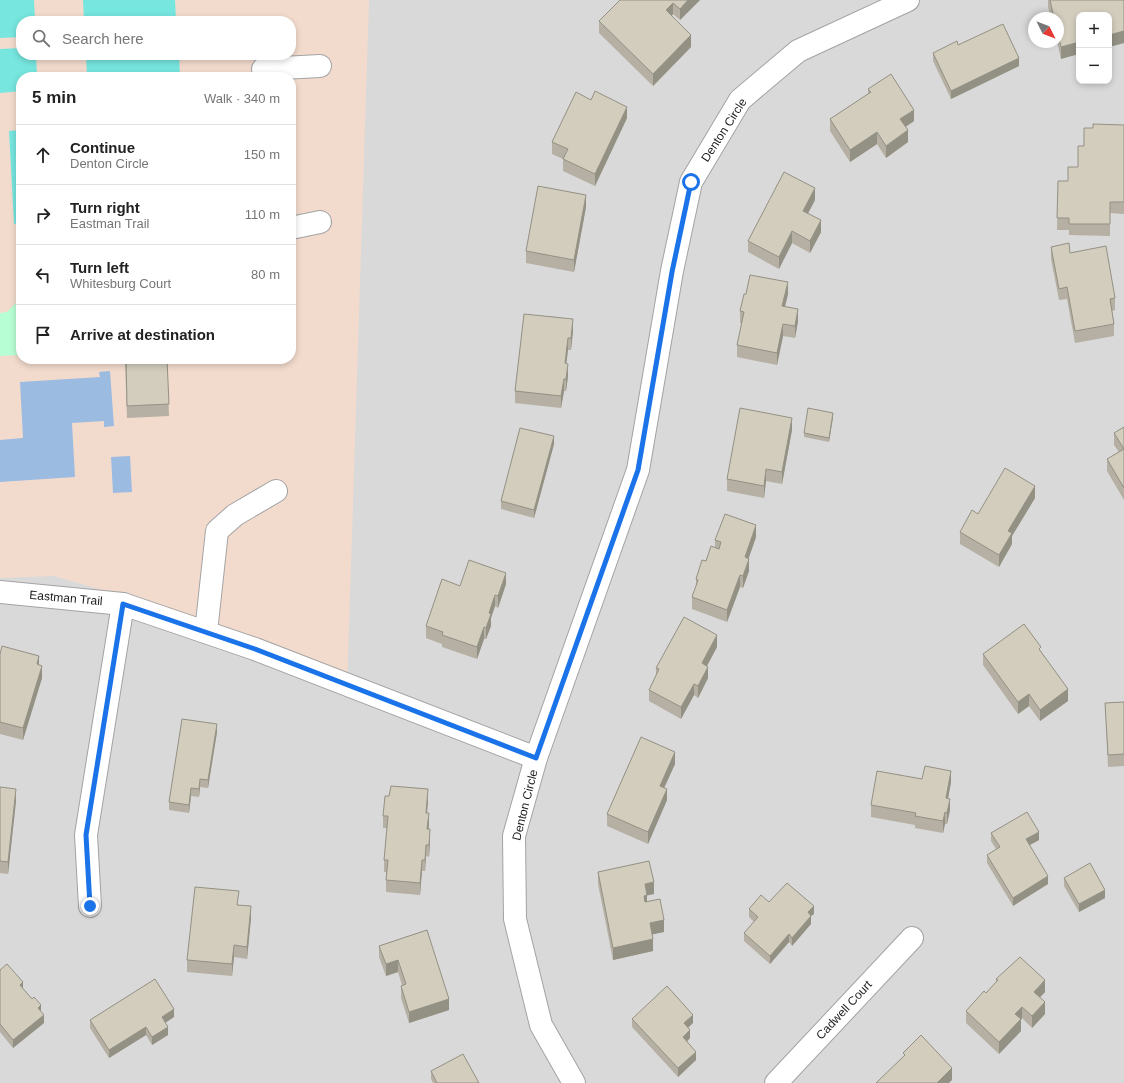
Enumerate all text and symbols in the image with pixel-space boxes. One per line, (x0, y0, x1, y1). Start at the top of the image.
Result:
north arrow (1028, 12, 1064, 48)
map controls (1076, 12, 1112, 84)
button: + (1076, 12, 1112, 48)
search box (16, 16, 296, 60)
icon: search (30, 27, 52, 49)
text: Search here (62, 30, 144, 47)
button: − (1076, 48, 1112, 84)
text: 5 min (32, 88, 76, 107)
text: Walk · 340 m (204, 91, 280, 106)
street label: Denton Circle (698, 95, 750, 164)
text: Continue (70, 139, 135, 156)
icon: ahead (32, 144, 54, 166)
text: 150 m (244, 147, 280, 162)
text: Denton Circle (70, 156, 149, 171)
route start (682, 173, 700, 191)
text: Turn right (70, 199, 140, 216)
icon: right (32, 204, 54, 226)
text: 110 m (245, 207, 280, 222)
text: Eastman Trail (70, 216, 149, 231)
text: Turn left (70, 259, 129, 276)
icon: left (32, 264, 54, 286)
text: 80 m (251, 267, 280, 282)
text: Whitesburg Court (70, 276, 171, 291)
icon: arrive (32, 324, 54, 346)
text: Arrive at destination (70, 326, 215, 343)
street label: Eastman Trail (29, 588, 103, 608)
street label: Denton Circle (509, 768, 541, 842)
route end (81, 897, 99, 915)
street label: Cadwell Court (813, 977, 875, 1042)

